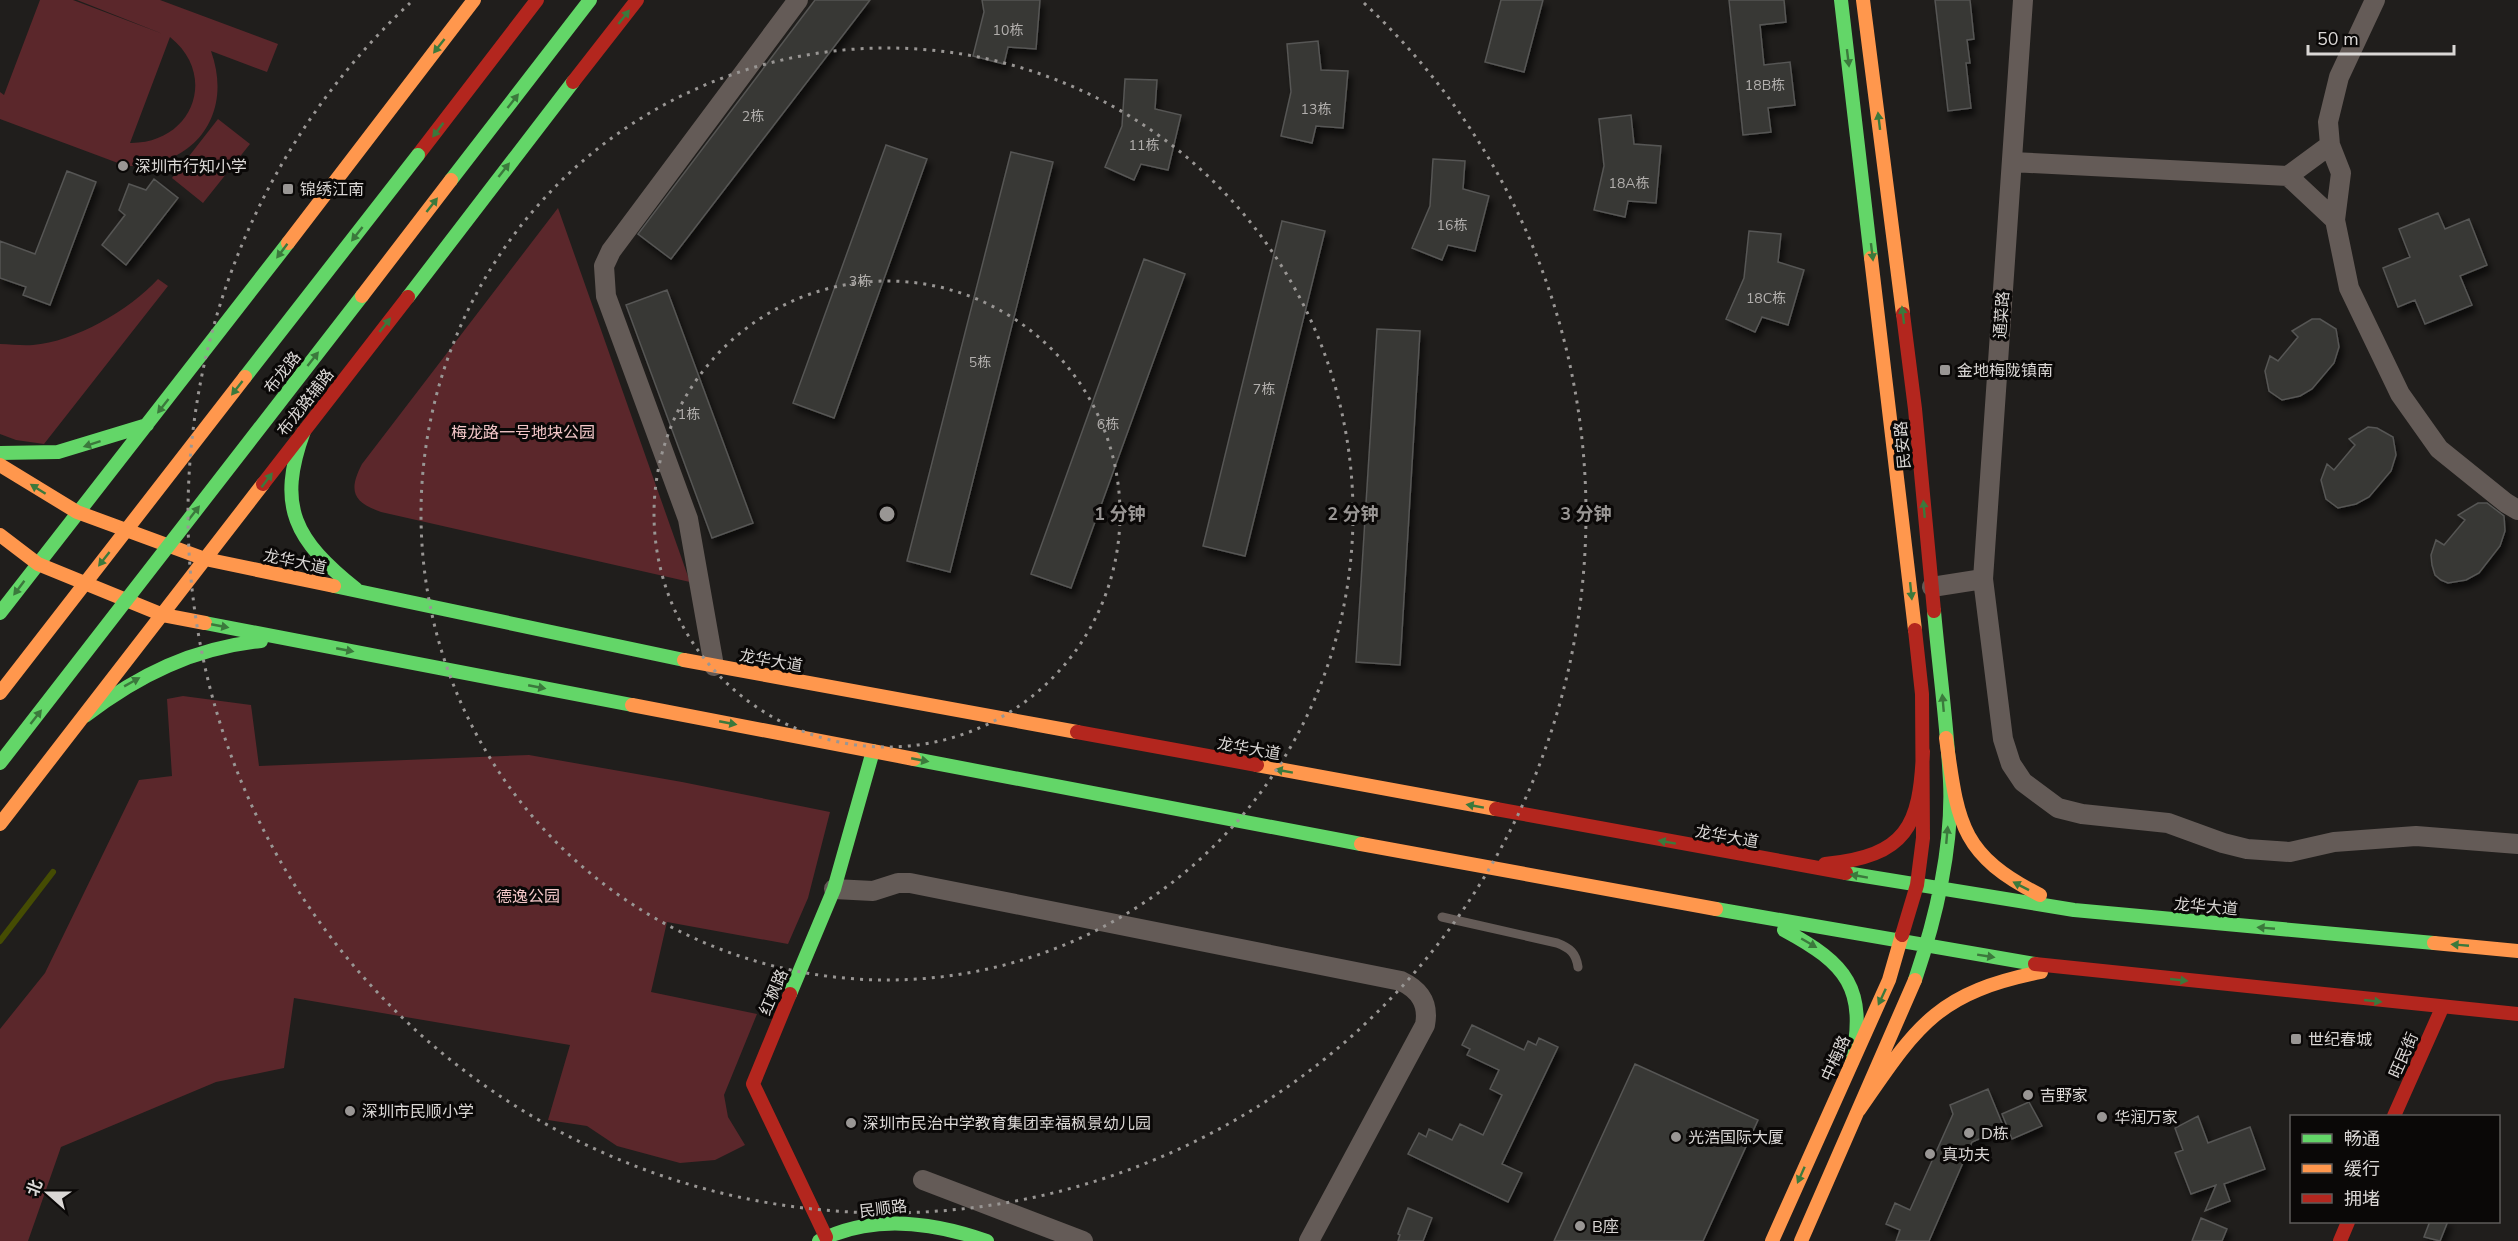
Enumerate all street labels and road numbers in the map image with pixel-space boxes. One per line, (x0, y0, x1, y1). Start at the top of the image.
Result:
street label: 通菜路 (1989, 290, 2015, 340)
street label: 布龙路 (259, 347, 306, 398)
street label: 布龙路辅路 (272, 364, 339, 441)
street label: 民安路 (1890, 420, 1916, 470)
street label: 龙华大道 (261, 545, 328, 579)
street label: 龙华大道 (737, 645, 804, 677)
street label: 龙华大道 (1215, 733, 1282, 765)
street label: 龙华大道 (1693, 821, 1760, 853)
street label: 龙华大道 (2173, 893, 2239, 921)
street label: 红枫路 (754, 966, 793, 1019)
street label: 旺民街 (2384, 1029, 2424, 1082)
street label: 中梅路 (1816, 1032, 1856, 1085)
street label: 民顺路 (858, 1195, 908, 1223)

